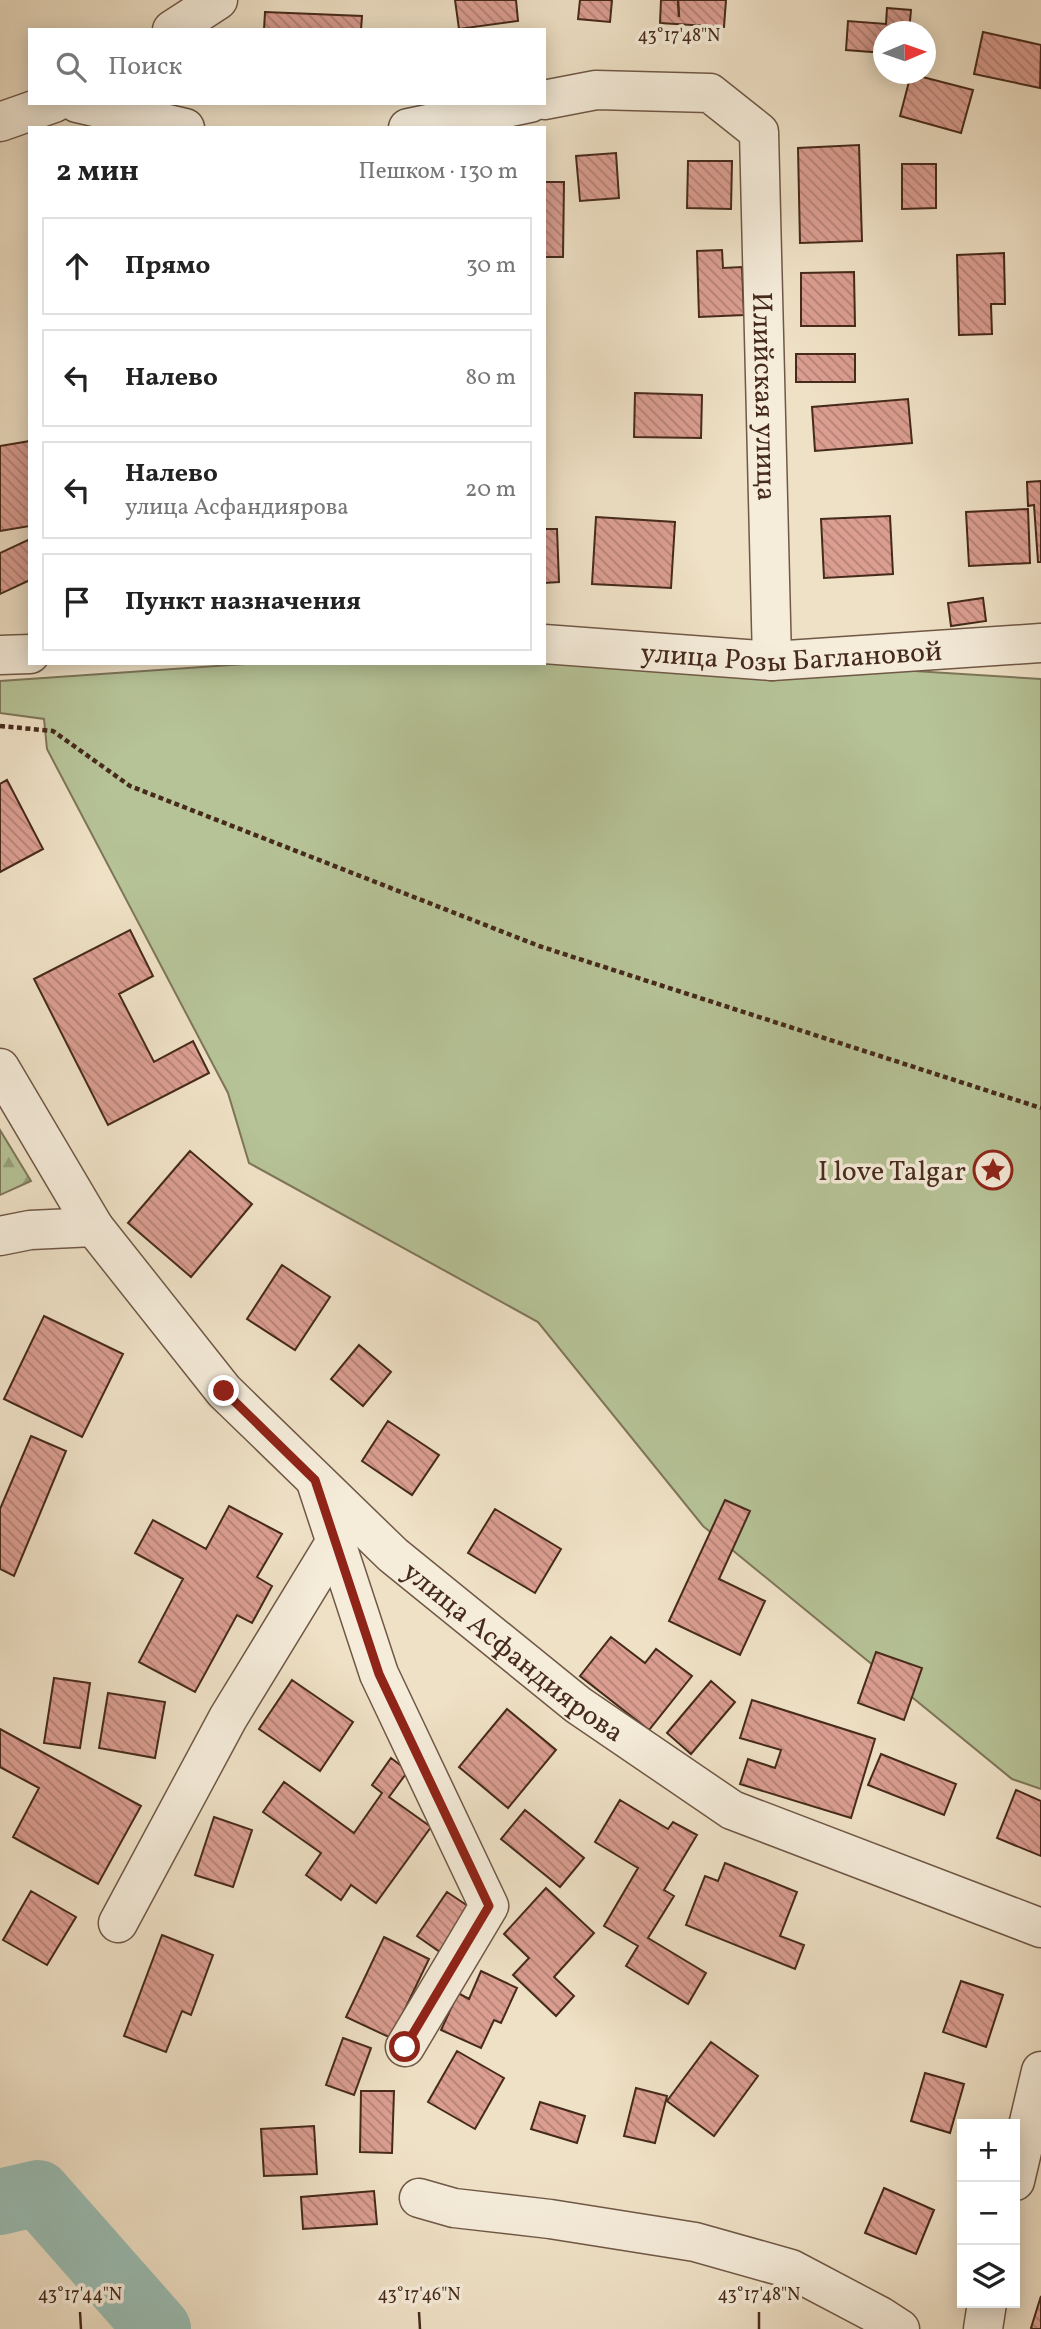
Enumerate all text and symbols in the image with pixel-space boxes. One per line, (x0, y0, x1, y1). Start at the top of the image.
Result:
north arrow (873, 21, 936, 84)
text: 43°17'48"N (638, 24, 720, 49)
search box (28, 28, 546, 105)
icon: search (52, 48, 90, 86)
text: Поиск (108, 49, 182, 85)
text: 2 мин (56, 151, 139, 193)
text: Пешком · 130 m (359, 156, 518, 188)
icon: ahead (58, 247, 96, 285)
text: Прямо (125, 248, 210, 284)
text: 30 m (466, 250, 516, 282)
street label: Илийская улица (741, 291, 785, 501)
icon: left (58, 359, 96, 397)
text: Налево (125, 360, 218, 396)
text: 80 m (466, 362, 516, 394)
text: Налево (125, 456, 218, 492)
icon: left (58, 471, 96, 509)
text: 20 m (465, 474, 516, 506)
text: улица Асфандиярова (125, 492, 349, 524)
icon: arrive (58, 583, 96, 621)
text: Пункт назначения (125, 584, 361, 620)
street label: улица Розы Баглановой (639, 633, 943, 683)
place icon: I love Talgar (972, 1149, 1014, 1191)
place label: I love Talgar (818, 1153, 966, 1192)
route end (208, 1375, 239, 1406)
street label: улица Асфандиярова (393, 1553, 631, 1753)
route start (389, 2031, 420, 2062)
map controls (957, 2119, 1020, 2308)
button: + (957, 2119, 1020, 2182)
button: − (957, 2182, 1020, 2245)
button: layers (957, 2245, 1020, 2308)
text: 43°17'44"N (38, 2283, 122, 2308)
text: 43°17'46"N (377, 2283, 461, 2308)
text: 43°17'48"N (718, 2283, 800, 2308)

